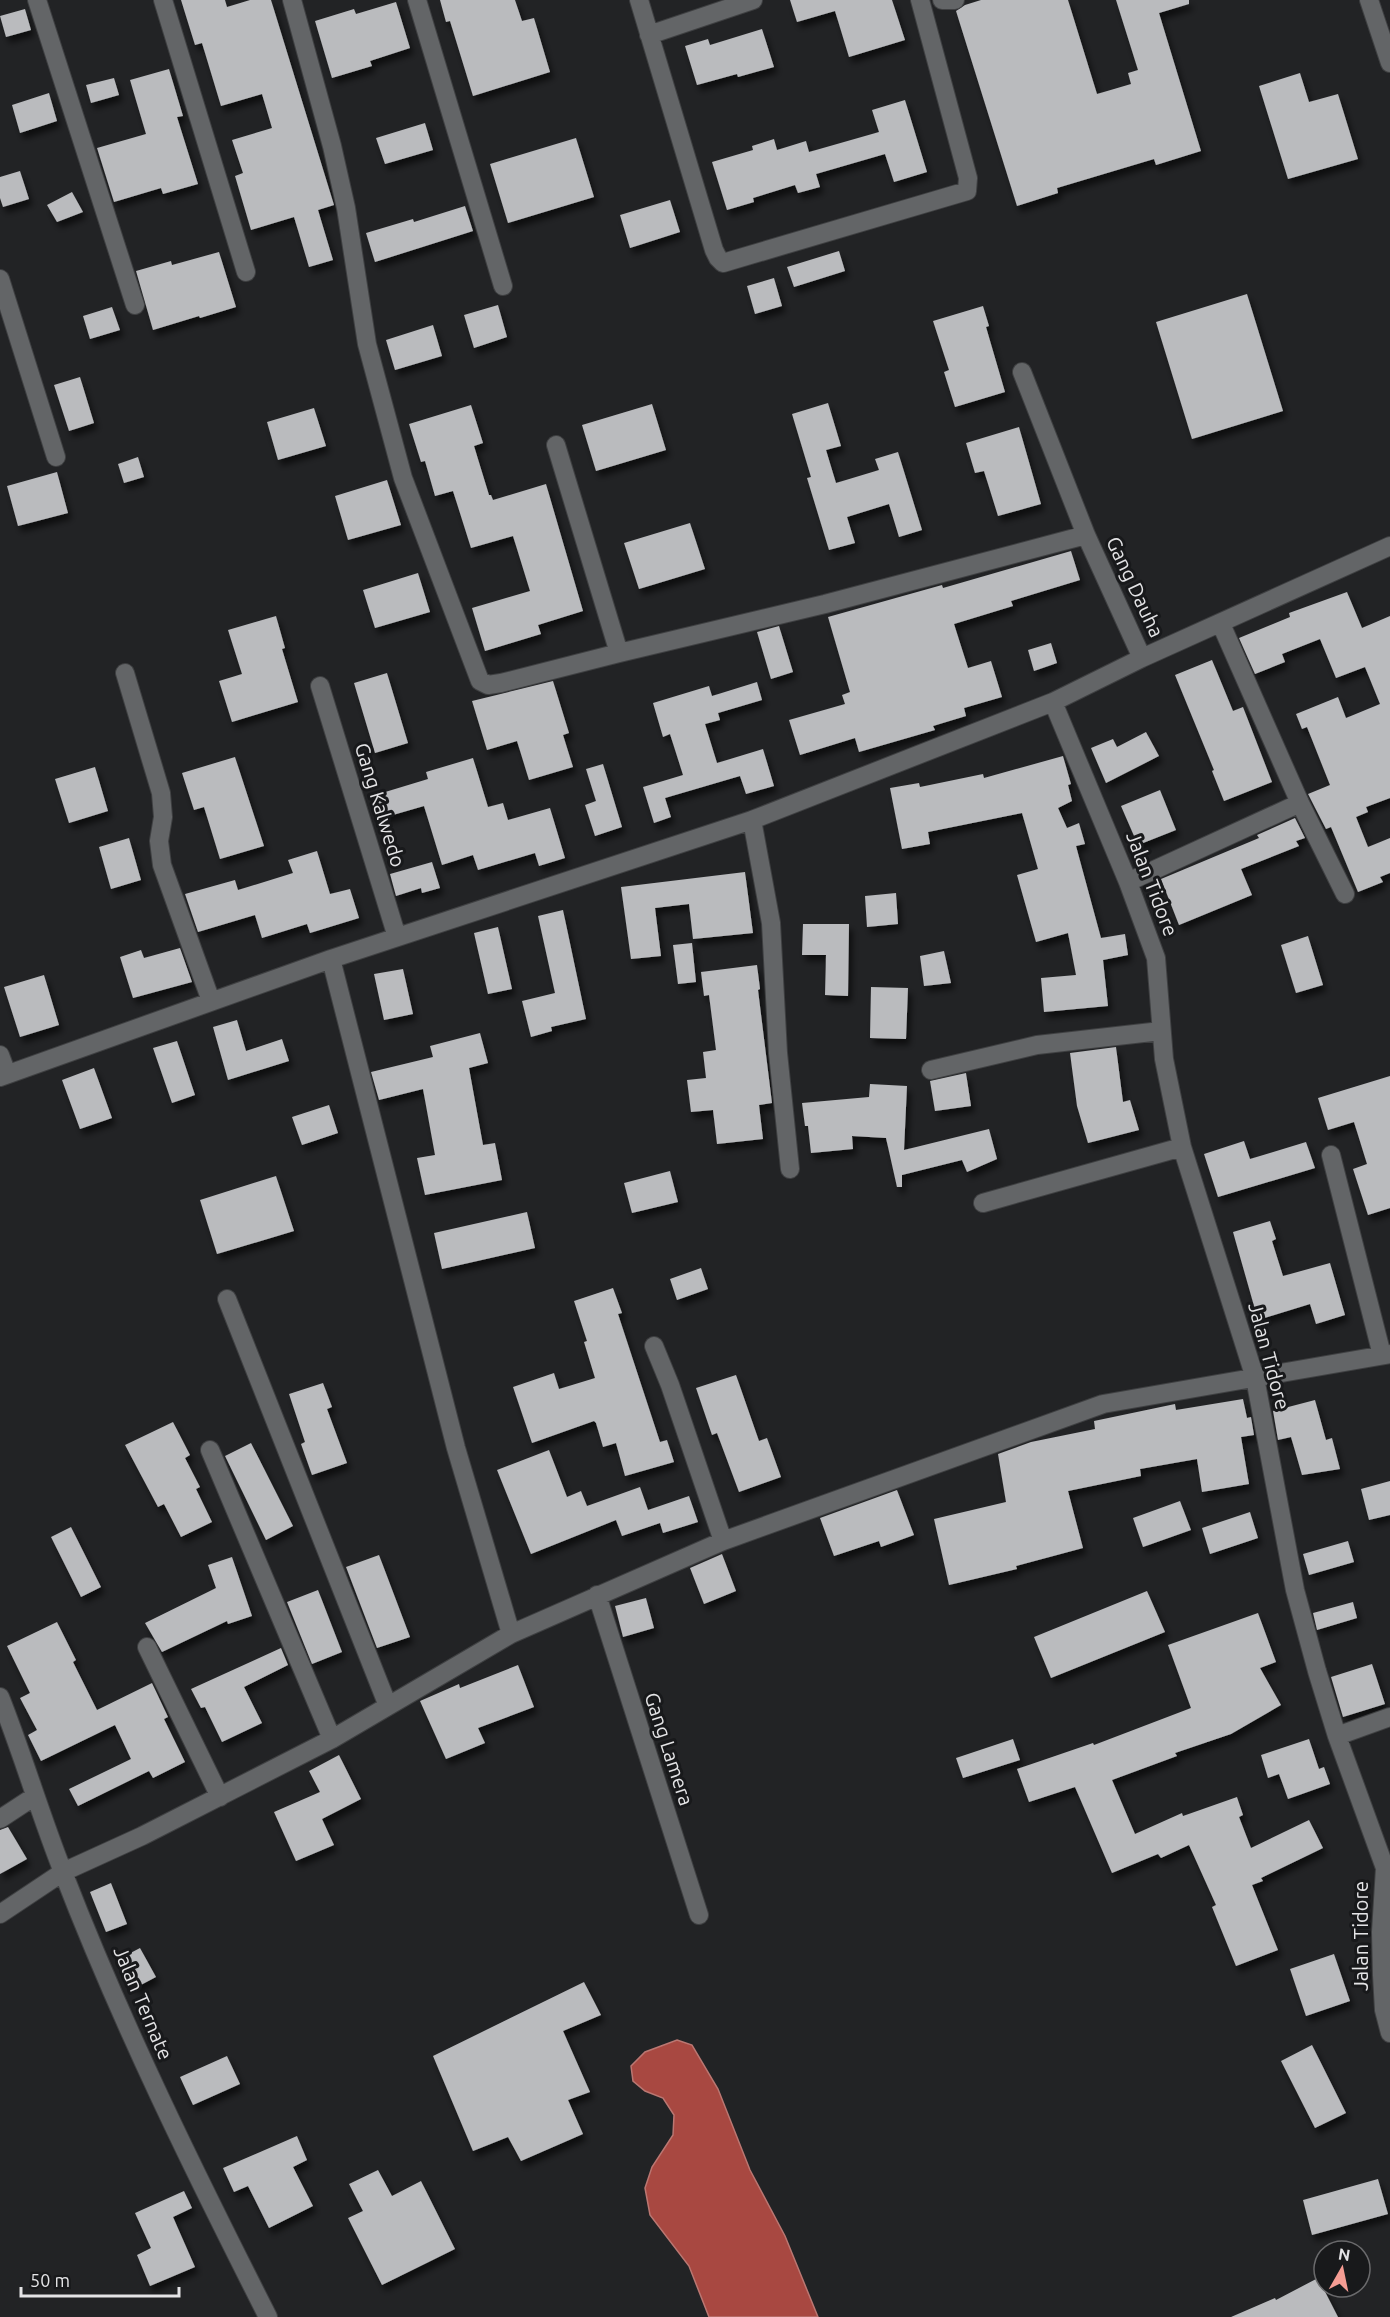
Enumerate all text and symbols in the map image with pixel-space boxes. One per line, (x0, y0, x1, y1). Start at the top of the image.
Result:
street label: Gang Dauha (1102, 533, 1169, 641)
street label: Gang Kalwedo (351, 740, 410, 870)
street label: Jalan Tidore (1122, 828, 1183, 939)
street label: Jalan Tidore (1244, 1300, 1295, 1412)
street label: Gang Lamera (640, 1689, 699, 1808)
street label: Jalan Tidore (1349, 1881, 1372, 1991)
street label: Jalan Ternate (109, 1943, 178, 2063)
north arrow (1312, 2239, 1372, 2299)
text: N (1337, 2244, 1352, 2264)
scale bar (21, 2260, 178, 2298)
text: 50 m (30, 2270, 70, 2290)

